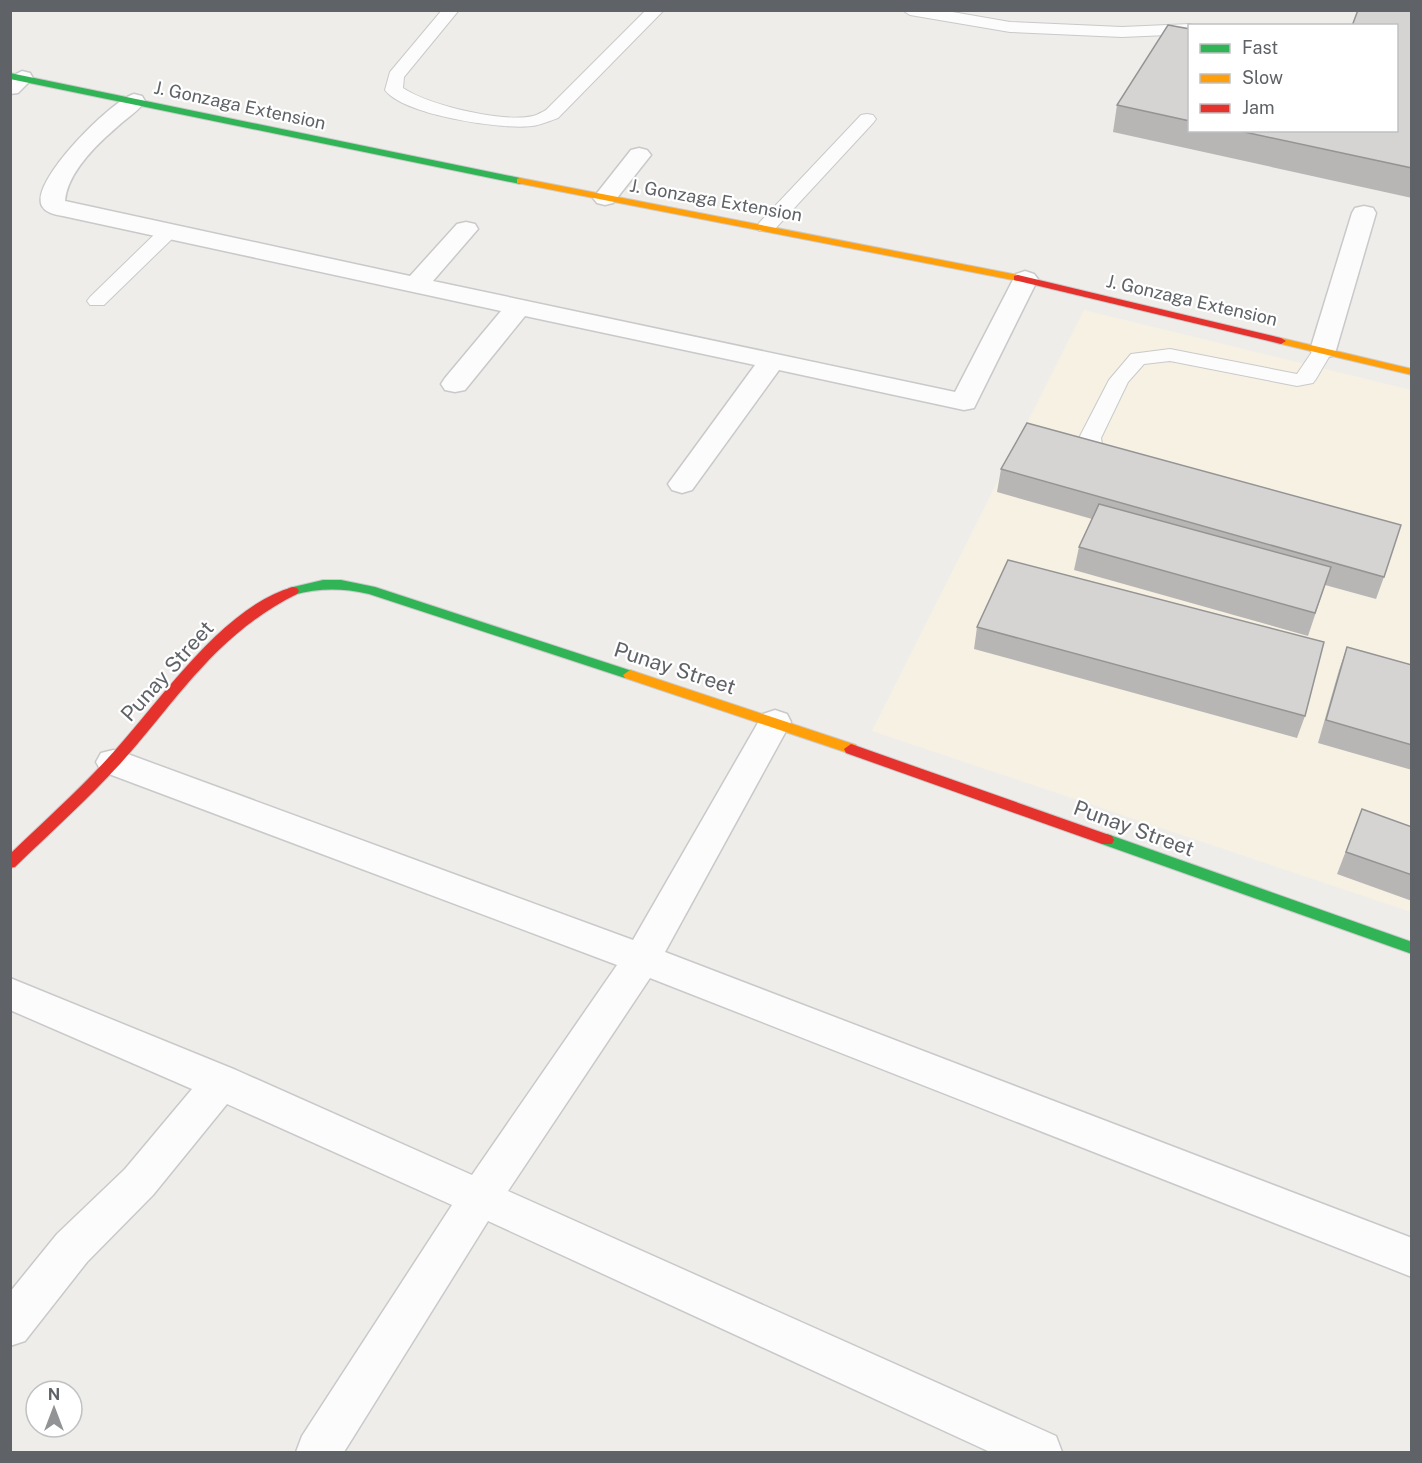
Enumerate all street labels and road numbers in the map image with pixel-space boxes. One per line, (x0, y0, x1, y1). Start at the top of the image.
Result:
street label: J. Gonzaga Extension (152, 77, 328, 133)
street label: J. Gonzaga Extension (628, 174, 804, 226)
street label: J. Gonzaga Extension (1104, 270, 1280, 330)
street label: Punay Street (115, 616, 219, 726)
street label: Punay Street (611, 637, 739, 699)
street label: Punay Street (1070, 795, 1198, 861)

